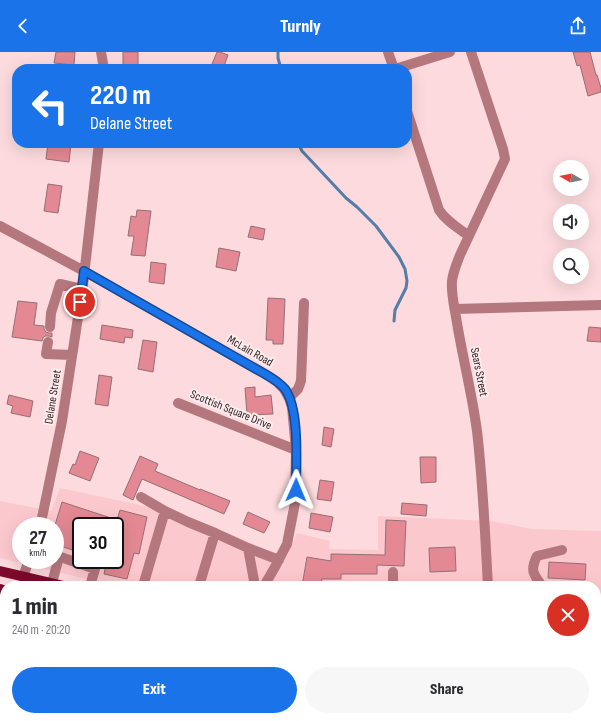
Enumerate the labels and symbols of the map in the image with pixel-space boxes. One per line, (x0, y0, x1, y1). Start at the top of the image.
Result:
north arrow (553, 160, 589, 196)
pin (63, 285, 97, 319)
street label: McLain Road (224, 332, 276, 370)
street label: Sears Street (467, 346, 491, 398)
street label: Delane Street (41, 368, 65, 425)
street label: Scottish Square Drive (188, 387, 274, 433)
position arrow (275, 469, 317, 511)
speed limit sign: 30 (72, 517, 124, 569)

